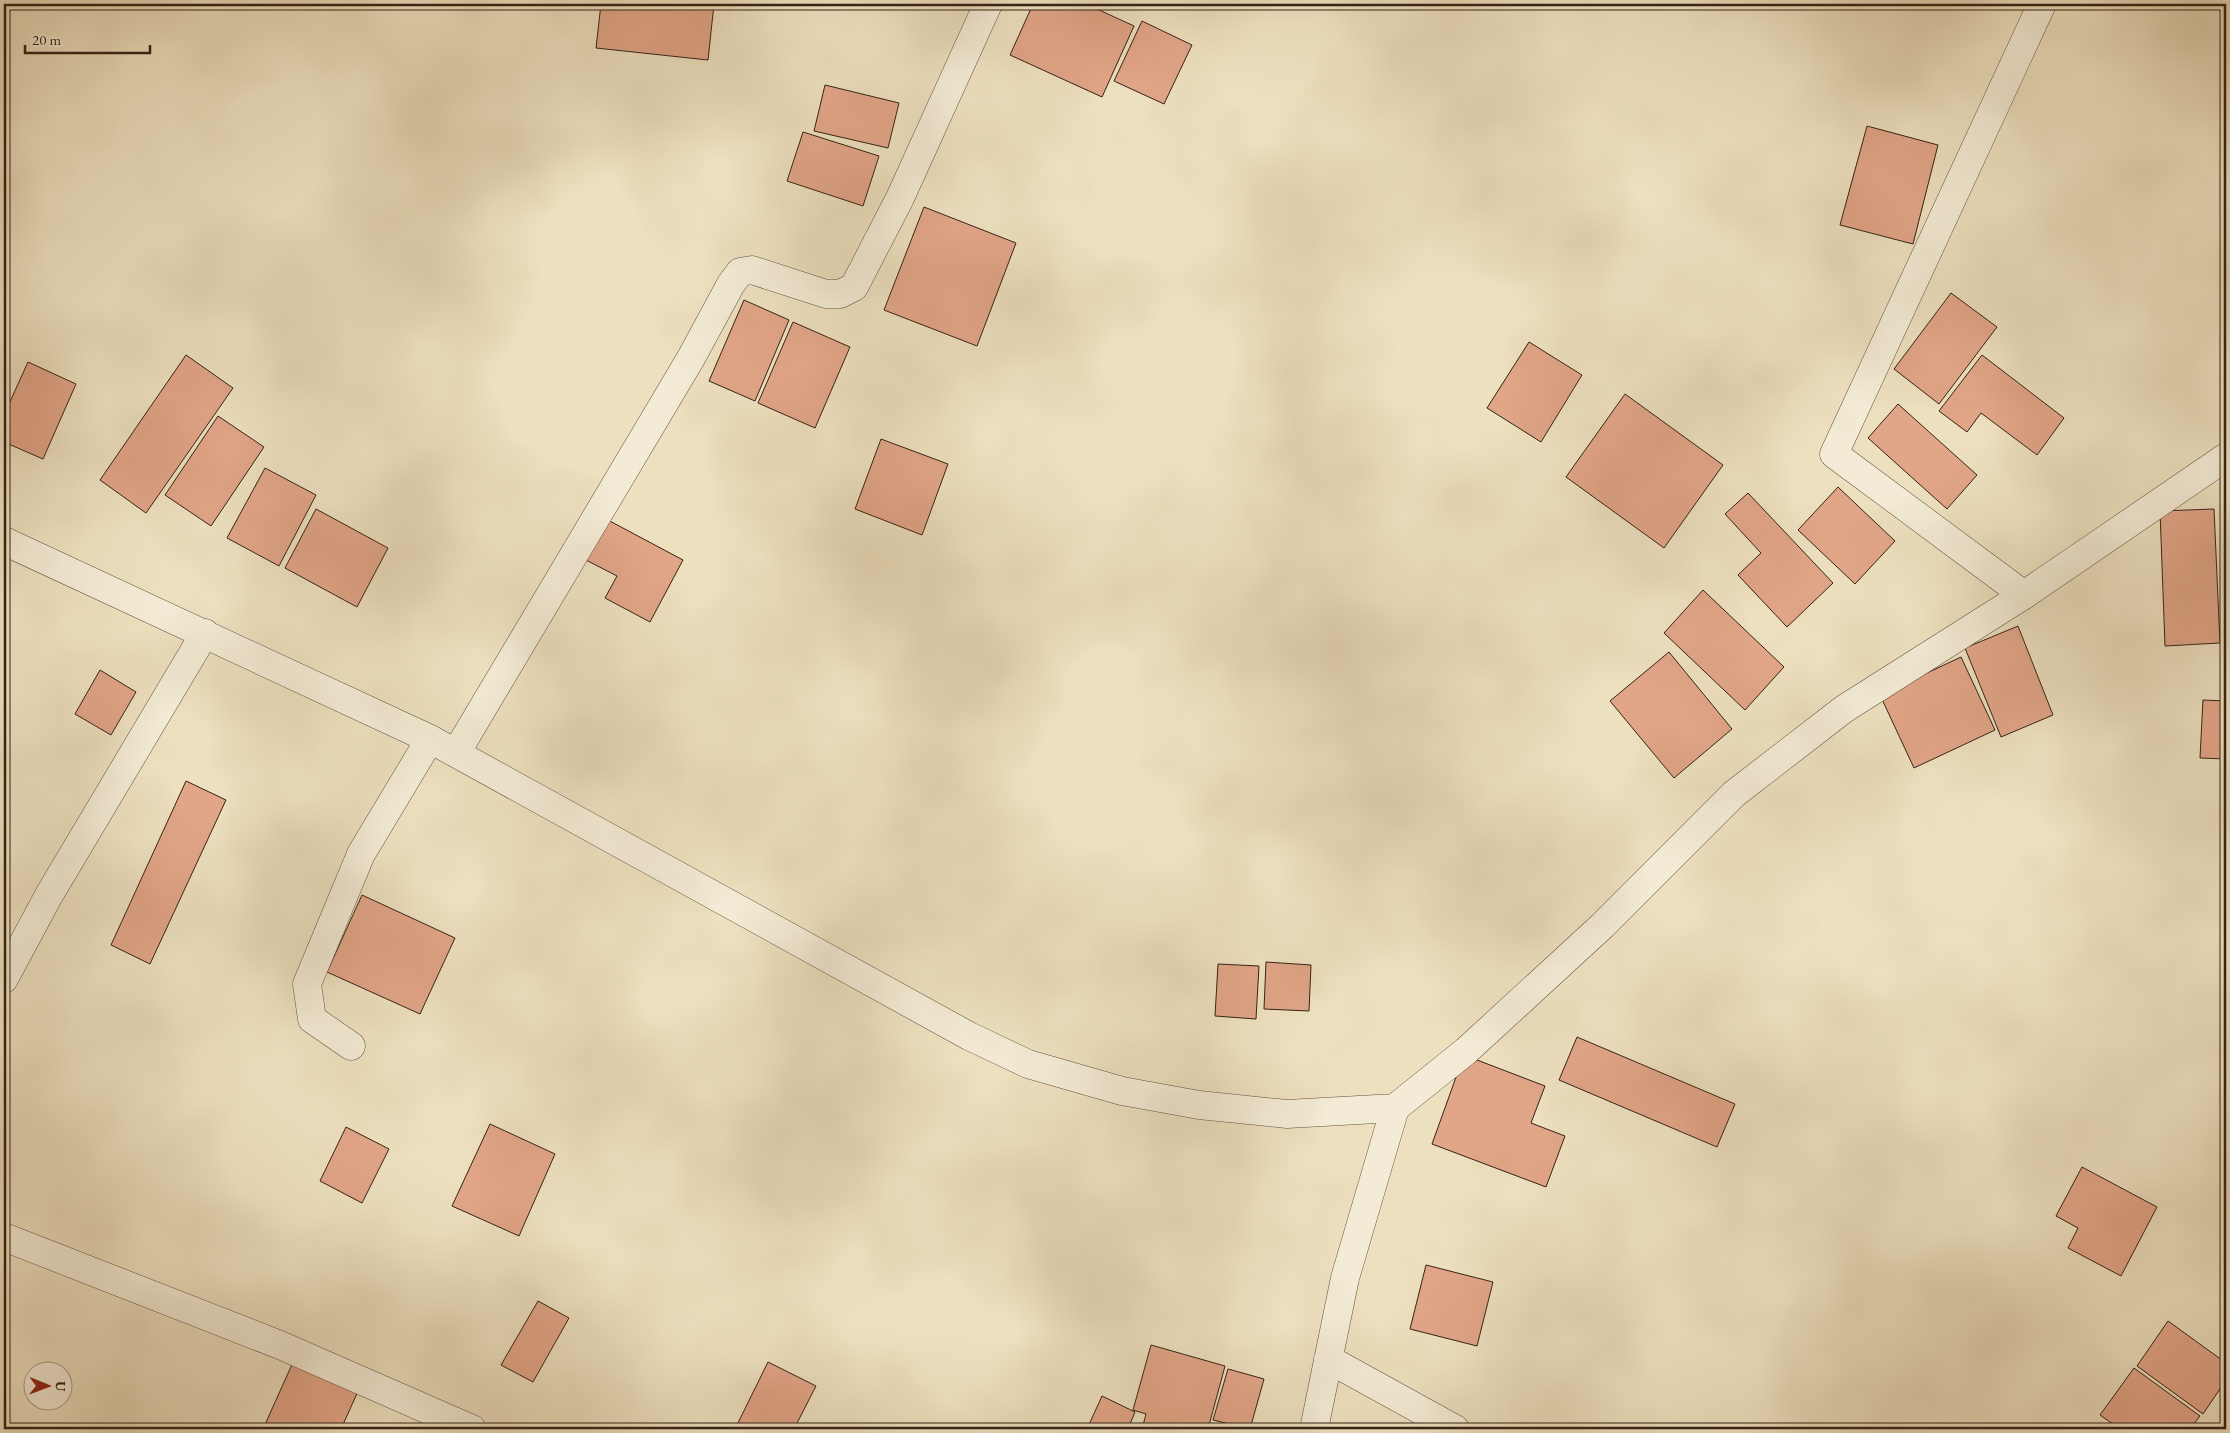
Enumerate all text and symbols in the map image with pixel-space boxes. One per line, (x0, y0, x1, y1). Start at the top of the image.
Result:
scale bar (25, 22, 150, 54)
text: 20 m (32, 30, 61, 49)
north arrow (22, 1360, 72, 1410)
text: U (52, 1381, 70, 1392)

